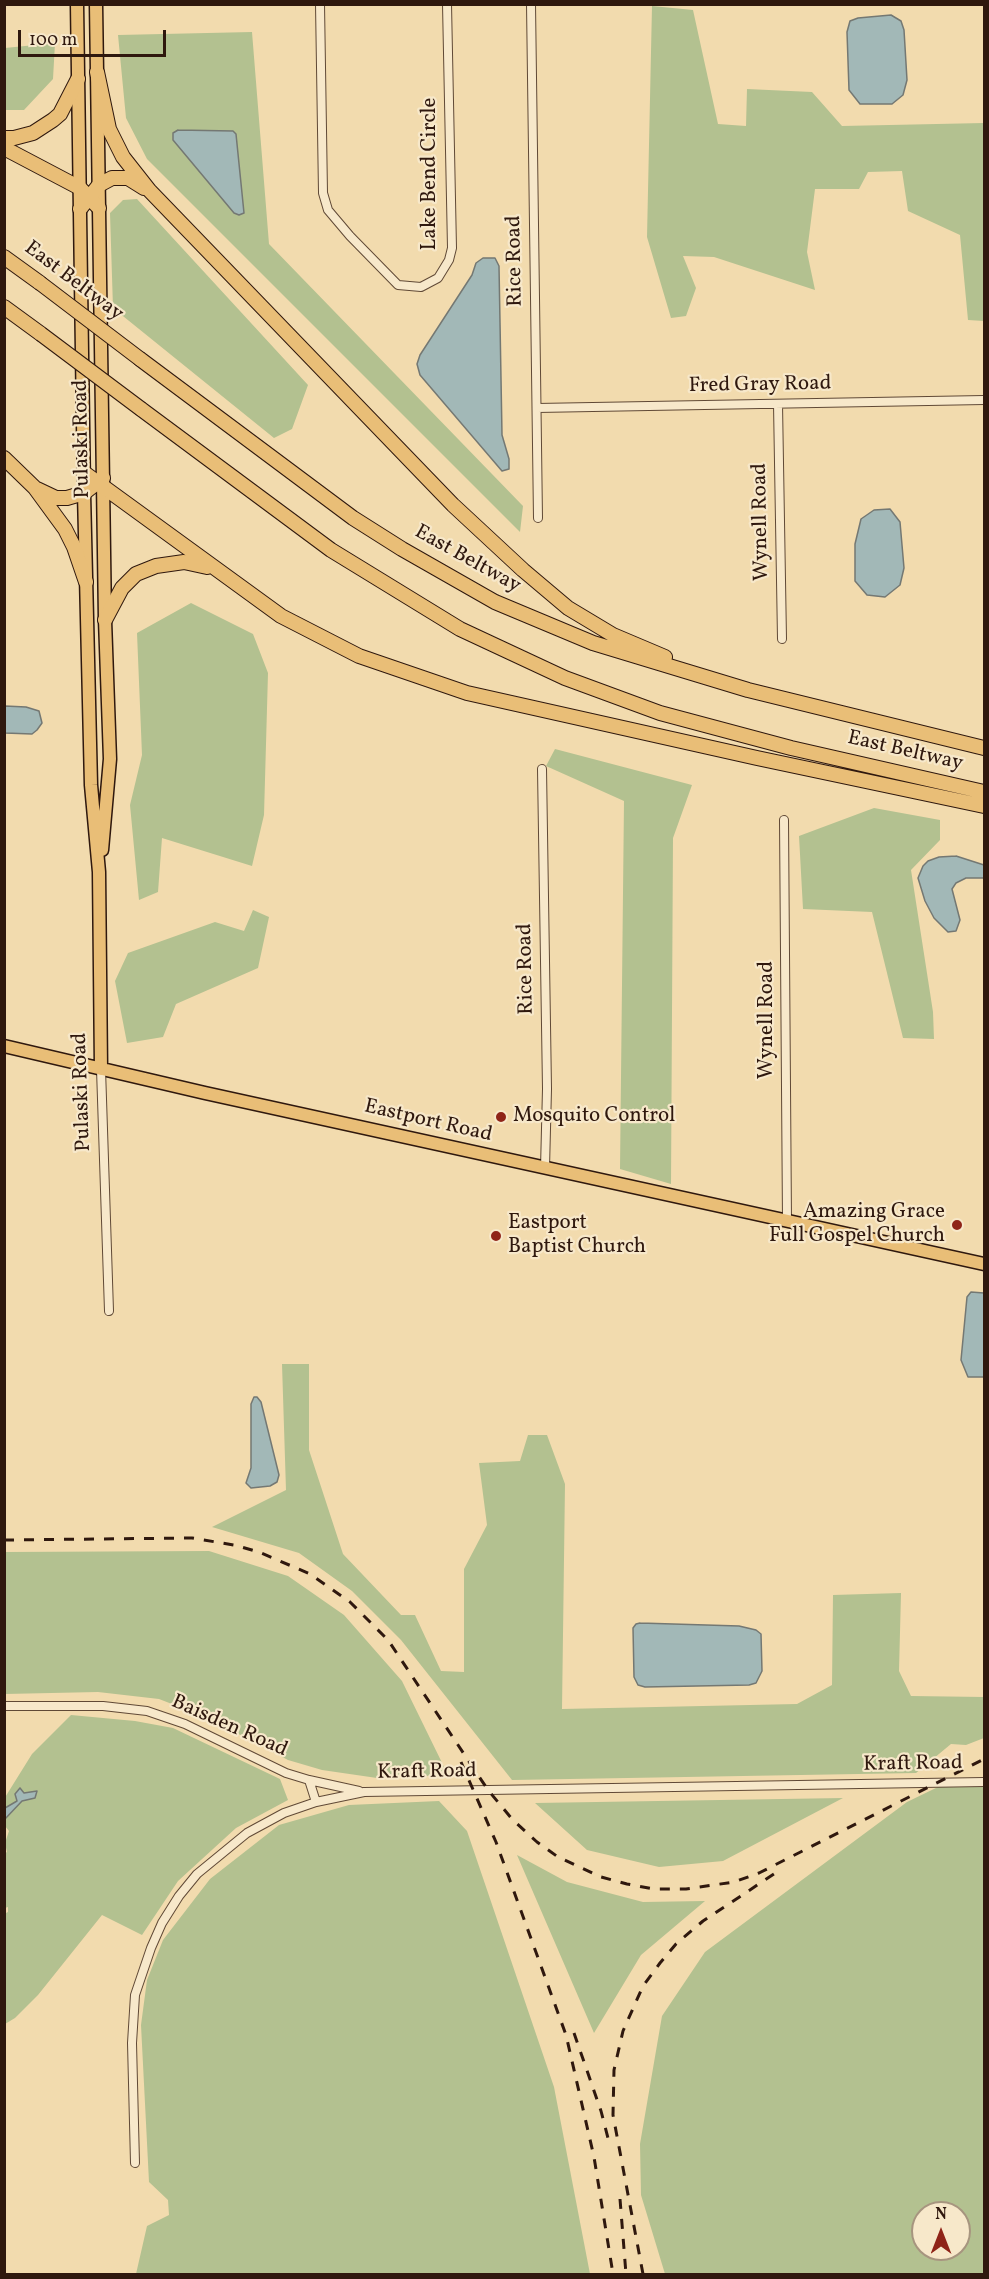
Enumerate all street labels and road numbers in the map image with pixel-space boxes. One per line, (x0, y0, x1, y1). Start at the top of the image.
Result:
street label: Lake Bend Circle (418, 97, 444, 251)
street label: Rice Road (503, 215, 529, 307)
street label: East Beltway (18, 236, 128, 328)
street label: Fred Gray Road (688, 372, 832, 400)
street label: Pulaski Road (69, 379, 97, 499)
street label: Wynell Road (748, 463, 776, 581)
street label: East Beltway (409, 520, 525, 600)
street label: East Beltway (845, 726, 965, 778)
street label: Rice Road (514, 923, 540, 1015)
street label: Wynell Road (755, 961, 781, 1079)
street label: Pulaski Road (68, 1032, 98, 1152)
street label: Eastport Road (362, 1095, 494, 1149)
street label: Baisden Road (167, 1690, 291, 1764)
street label: Kraft Road (863, 1752, 963, 1778)
street label: Kraft Road (377, 1760, 477, 1786)

